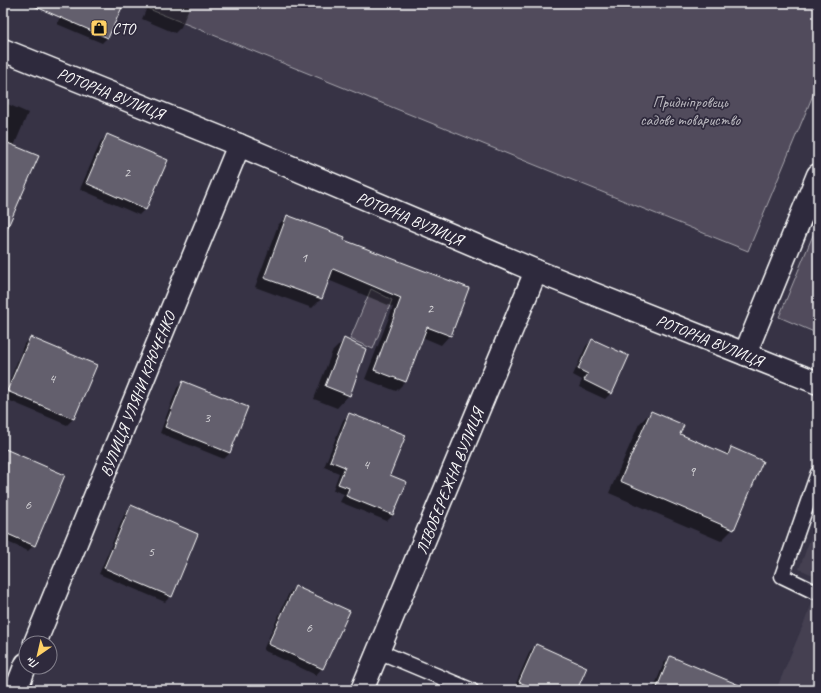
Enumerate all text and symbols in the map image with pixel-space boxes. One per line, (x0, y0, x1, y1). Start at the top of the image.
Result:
shop icon: СТО (89, 18, 109, 38)
place label: СТО (112, 19, 137, 39)
street label: РОТОРНА ВУЛИЦЯ (54, 63, 169, 125)
park label: Придніпровець садове товариство (640, 92, 741, 130)
house number: 2 (124, 164, 132, 181)
street label: РОТОРНА ВУЛИЦЯ (354, 188, 468, 251)
house number: 1 (301, 249, 308, 266)
house number: 2 (427, 300, 435, 317)
street label: ВУЛИЦЯ УЛЯНИ КРЮЧЕНКО (96, 307, 181, 480)
street label: РОТОРНА ВУЛИЦЯ (653, 310, 768, 372)
house number: 4 (49, 370, 57, 387)
street label: ЛІВОБЕРЕЖНА ВУЛИЦЯ (412, 404, 489, 557)
house number: 3 (204, 409, 212, 426)
house number: 4 (363, 456, 371, 473)
house number: 9 (689, 463, 697, 480)
house number: 6 (25, 496, 32, 513)
house number: 5 (148, 543, 155, 560)
house number: 6 (306, 619, 313, 636)
north arrow (18, 635, 58, 675)
text: Пн (23, 654, 41, 672)

